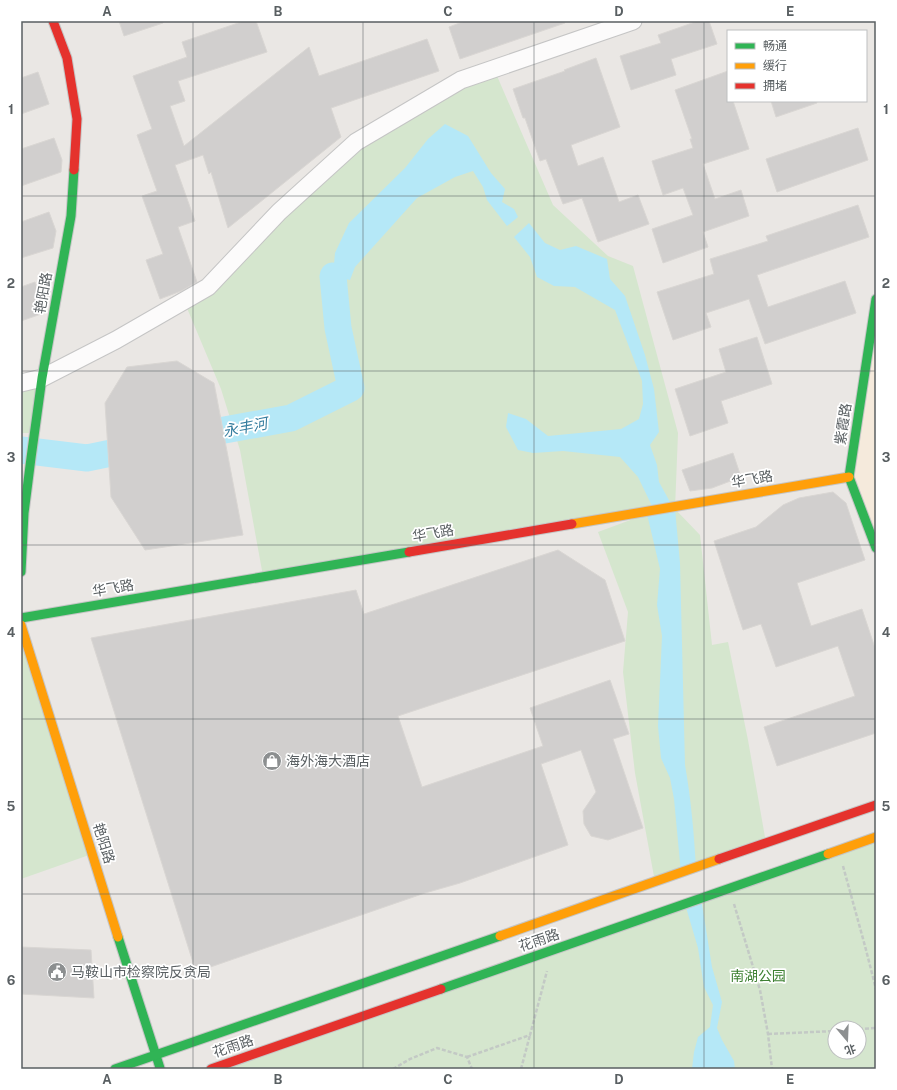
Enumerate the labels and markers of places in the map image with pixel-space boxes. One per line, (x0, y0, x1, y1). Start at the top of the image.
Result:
shop icon: 海外海大酒店 (261, 750, 283, 772)
place label: 海外海大酒店 (286, 753, 370, 769)
public building icon: 马鞍山市检察院反贪局 (46, 961, 68, 983)
place label: 马鞍山市检察院反贪局 (71, 964, 211, 980)

